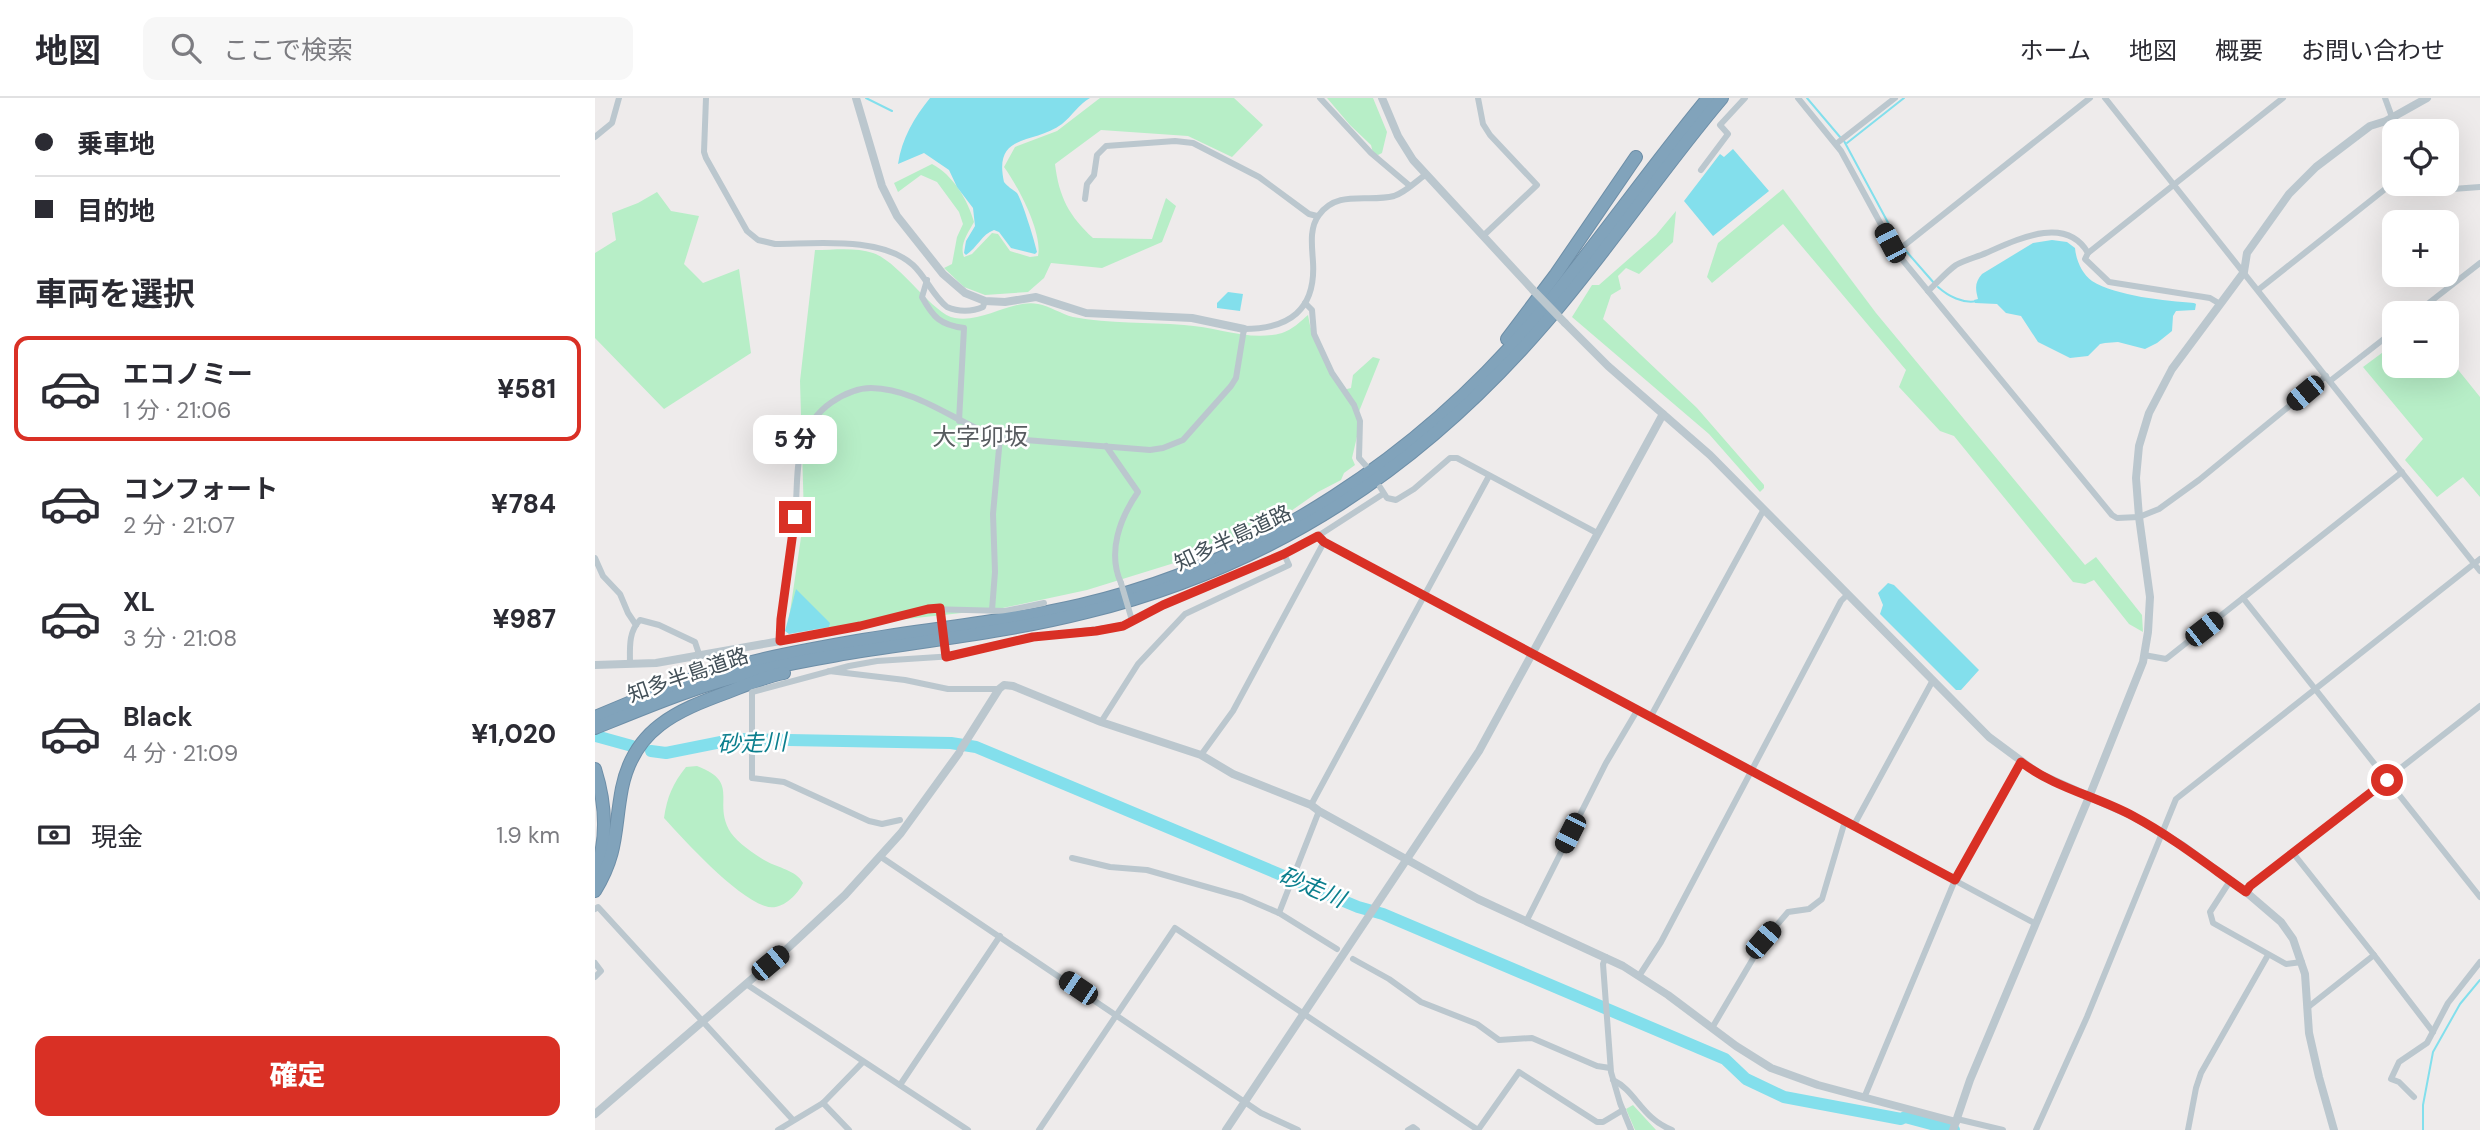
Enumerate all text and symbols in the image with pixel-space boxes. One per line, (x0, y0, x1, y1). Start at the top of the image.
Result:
search box (143, 17, 633, 80)
text: 地図 (35, 29, 101, 72)
icon: search (167, 29, 205, 67)
text: ここで検索 (223, 33, 353, 67)
text: ホーム (2020, 35, 2091, 66)
text: 地図 (2129, 35, 2177, 66)
text: 概要 (2215, 35, 2263, 66)
text: お問い合わせ (2301, 35, 2445, 66)
map controls (2382, 119, 2459, 378)
button: locate (2382, 119, 2459, 196)
text: 乗車地 (77, 127, 155, 161)
text: 目的地 (77, 194, 155, 228)
button: + (2382, 210, 2459, 287)
car (1871, 220, 1910, 266)
text: 車両を選択 (35, 273, 195, 315)
button: − (2382, 301, 2459, 378)
icon: car (39, 357, 102, 420)
text: エコノミー (123, 357, 253, 391)
car (2283, 371, 2328, 415)
text: ¥581 (497, 372, 556, 406)
text: 1 分 · 21:06 (123, 395, 231, 425)
callout: 5 分 (753, 416, 837, 464)
district label: 大字卯坂 (932, 421, 1028, 452)
text: 5 分 (774, 424, 816, 454)
icon: car (39, 472, 102, 535)
text: コンフォート (123, 472, 278, 506)
text: ¥784 (491, 487, 556, 521)
street label: 知多半島道路 (1170, 499, 1296, 577)
route end (779, 501, 811, 533)
text: 2 分 · 21:07 (123, 510, 235, 540)
text: XL (123, 585, 155, 619)
icon: car (39, 587, 102, 650)
text: ¥987 (492, 602, 556, 636)
car (2181, 608, 2228, 650)
text: 3 分 · 21:08 (123, 623, 237, 653)
street label: 知多半島道路 (624, 641, 752, 709)
text: Black (123, 700, 193, 734)
icon: car (39, 702, 102, 765)
text: ¥1,020 (471, 717, 556, 751)
water label: 砂走川 (717, 727, 790, 759)
text: 4 分 · 21:09 (123, 738, 238, 768)
route start (2371, 764, 2403, 796)
car (1552, 810, 1589, 856)
icon: cash (35, 816, 73, 854)
text: 現金 (91, 820, 143, 854)
text: 1.9 km (496, 820, 560, 850)
water label: 砂走川 (1274, 860, 1352, 915)
car (1742, 917, 1785, 963)
car (748, 941, 793, 985)
car (1055, 968, 1102, 1008)
button: 確定 (35, 1036, 560, 1116)

